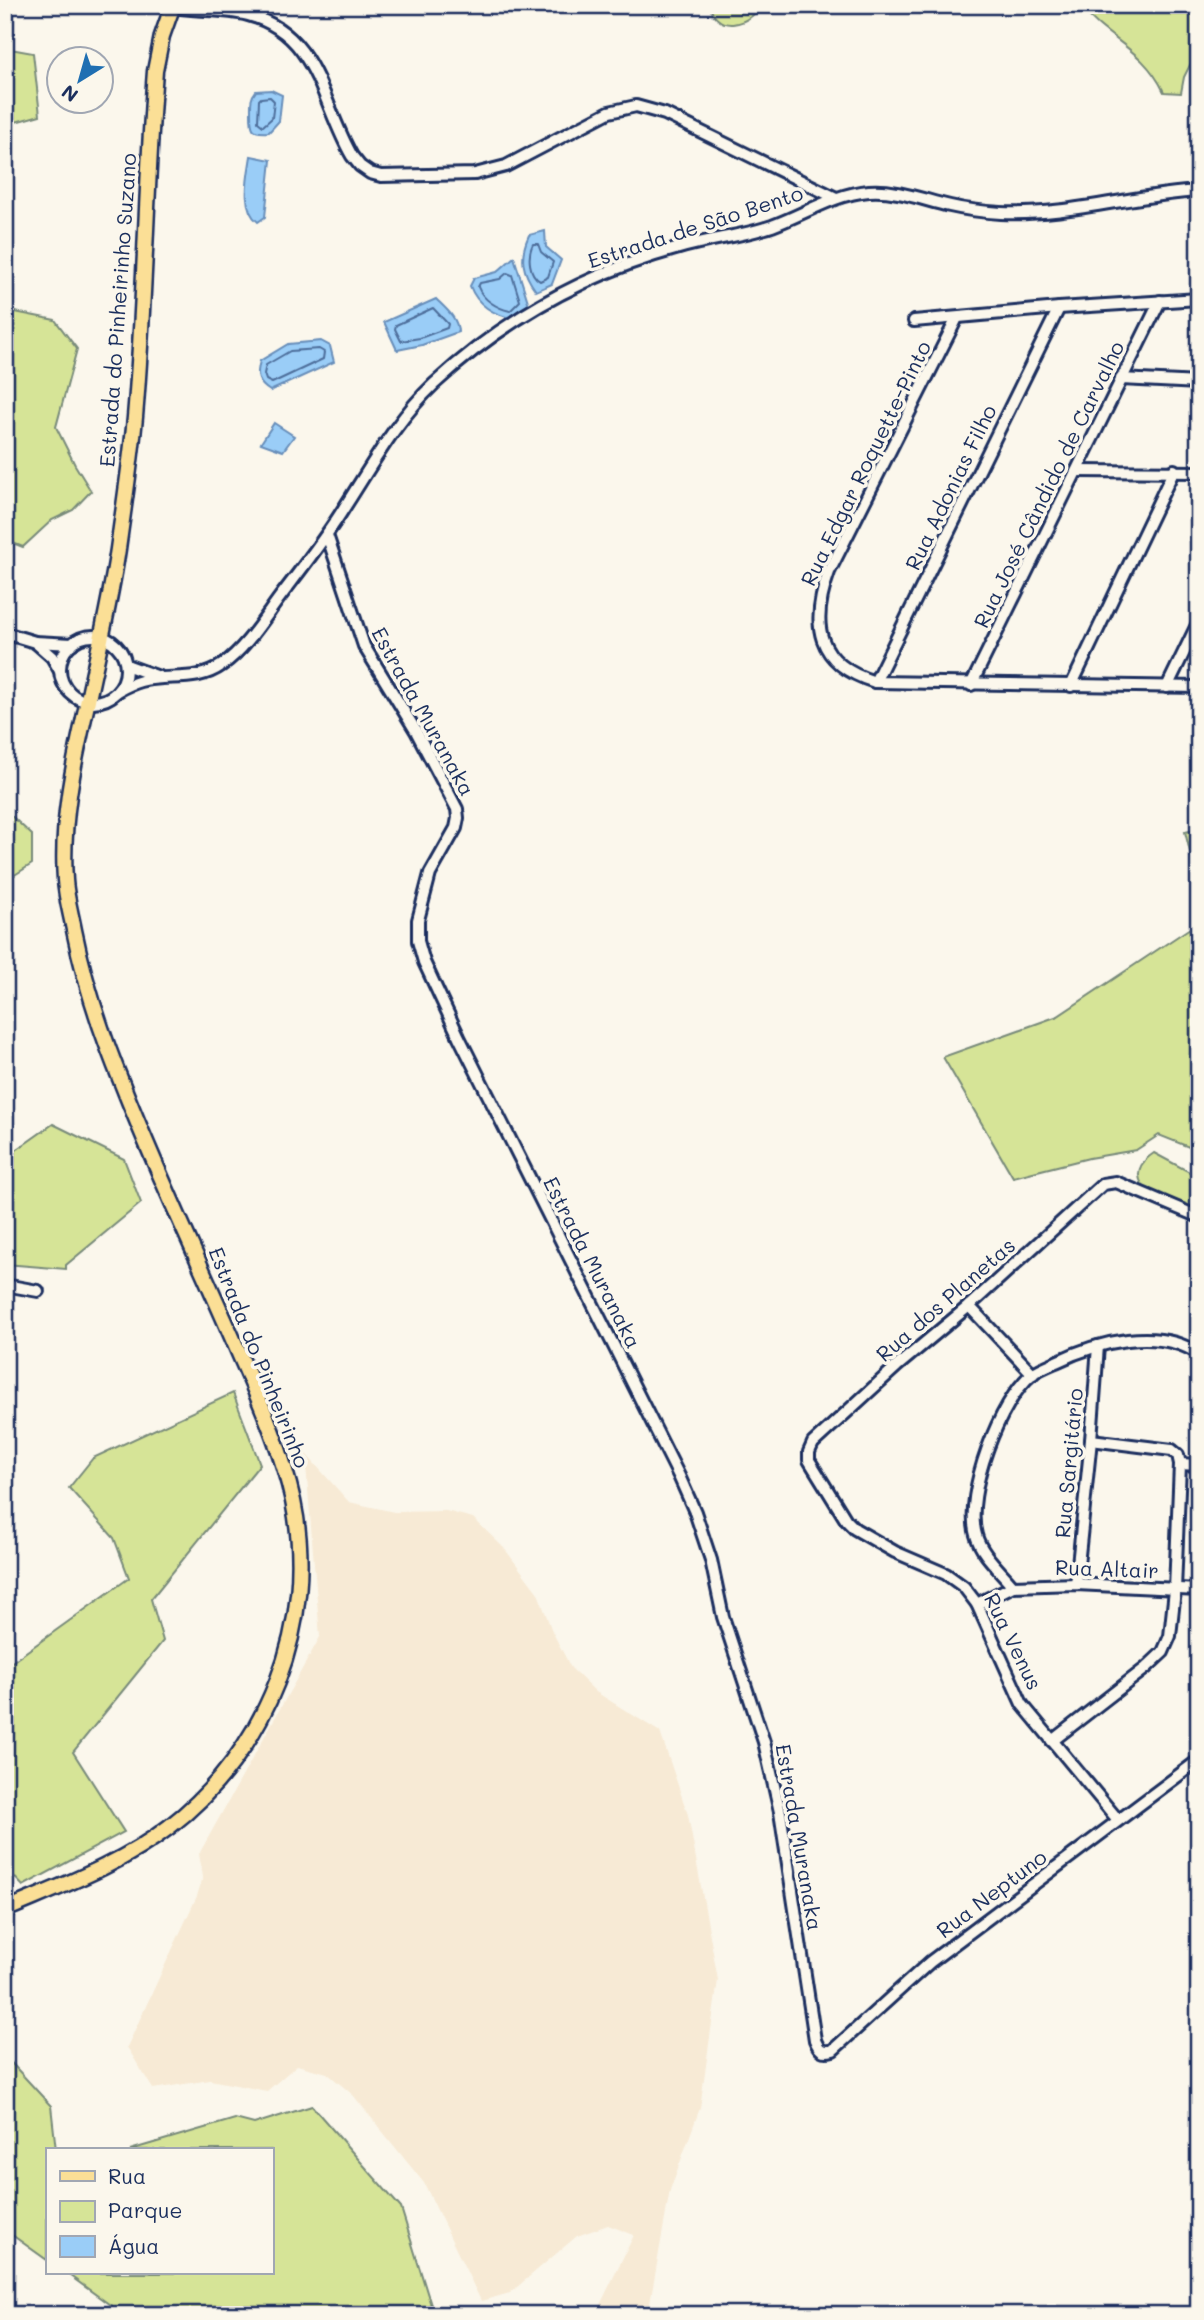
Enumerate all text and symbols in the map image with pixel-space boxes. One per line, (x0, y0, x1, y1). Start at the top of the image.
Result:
north arrow (46, 46, 116, 116)
text: N (56, 80, 83, 108)
street label: Estrada do Pinheirinho Suzano (93, 152, 141, 468)
street label: Estrada de São Bento (584, 178, 806, 274)
street label: Rua Edgar Roquette-Pinto (794, 336, 936, 590)
street label: Rua José Cândido de Carvalho (967, 336, 1129, 632)
street label: Rua Adonias Filho (898, 400, 1002, 574)
street label: Estrada Muranaka (366, 622, 482, 800)
street label: Estrada Muranaka (538, 1172, 648, 1352)
street label: Rua dos Planetas (870, 1231, 1020, 1367)
street label: Estrada do Pinheirinho (203, 1243, 317, 1471)
street label: Rua Sargitário (1048, 1387, 1088, 1539)
street label: Rua Altair (1055, 1553, 1159, 1583)
street label: Rua Venus (979, 1588, 1049, 1694)
street label: Estrada Muranaka (770, 1742, 830, 1932)
street label: Rua Neptuno (931, 1843, 1051, 1943)
legend (46, 2148, 273, 2274)
text: Rua (108, 2162, 146, 2189)
text: Parque (108, 2196, 182, 2223)
text: Água (108, 2232, 159, 2259)

